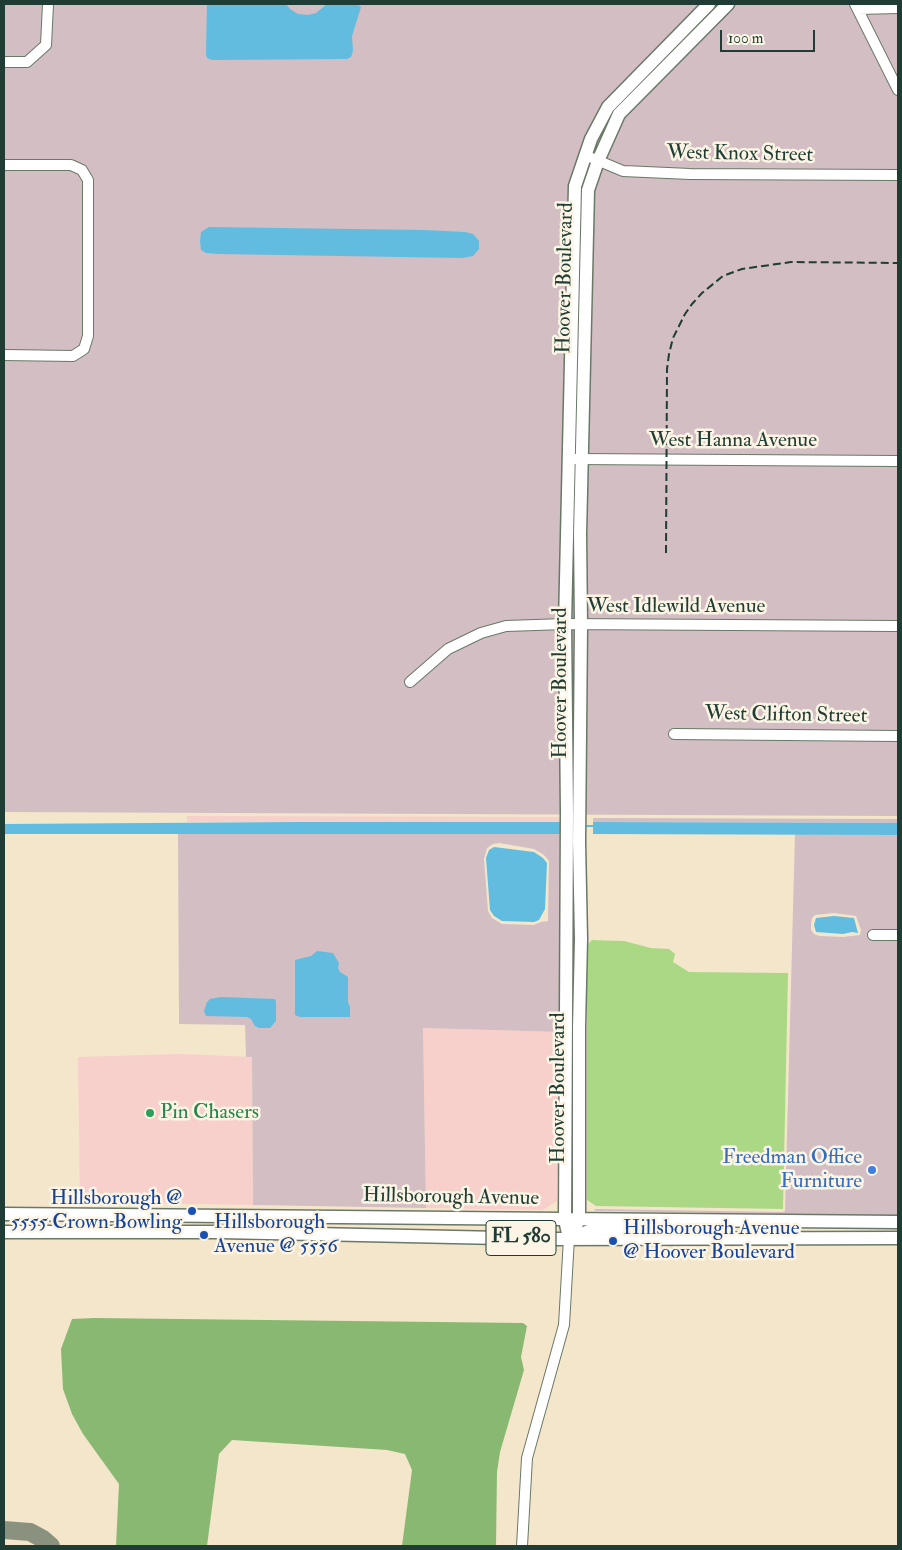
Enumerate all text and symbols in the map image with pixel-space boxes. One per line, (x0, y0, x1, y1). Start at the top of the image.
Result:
scale bar (722, 20, 817, 52)
text: 100 m (728, 29, 763, 48)
street label: West Knox Street (667, 141, 813, 169)
street label: Hoover Boulevard (552, 202, 580, 354)
street label: West Hanna Avenue (649, 428, 817, 454)
street label: West Idlewild Avenue (587, 594, 765, 620)
street label: Hoover Boulevard (548, 607, 574, 759)
street label: West Clifton Street (705, 702, 867, 730)
street label: Hoover Boulevard (546, 1012, 572, 1164)
place label: Pin Chasers (160, 1100, 259, 1126)
marker: Pin Chasers (144, 1107, 156, 1119)
place label: Freedman Office Furniture (722, 1145, 862, 1195)
marker: Freedman Office Furniture (866, 1164, 878, 1176)
street label: Hillsborough Avenue (363, 1184, 539, 1212)
place label: Hillsborough @ 5555 Crown Bowling (11, 1186, 182, 1236)
marker: Hillsborough @ 5555 Crown Bowling (186, 1205, 198, 1217)
place label: Hillsborough Avenue @ 5556 (214, 1210, 338, 1260)
place label: Hillsborough Avenue @ Hoover Boulevard (623, 1216, 799, 1266)
road number: FL 580 (486, 1220, 556, 1256)
marker: Hillsborough Avenue @ 5556 (198, 1229, 210, 1241)
marker: Hillsborough Avenue @ Hoover Boulevard (607, 1235, 619, 1247)

